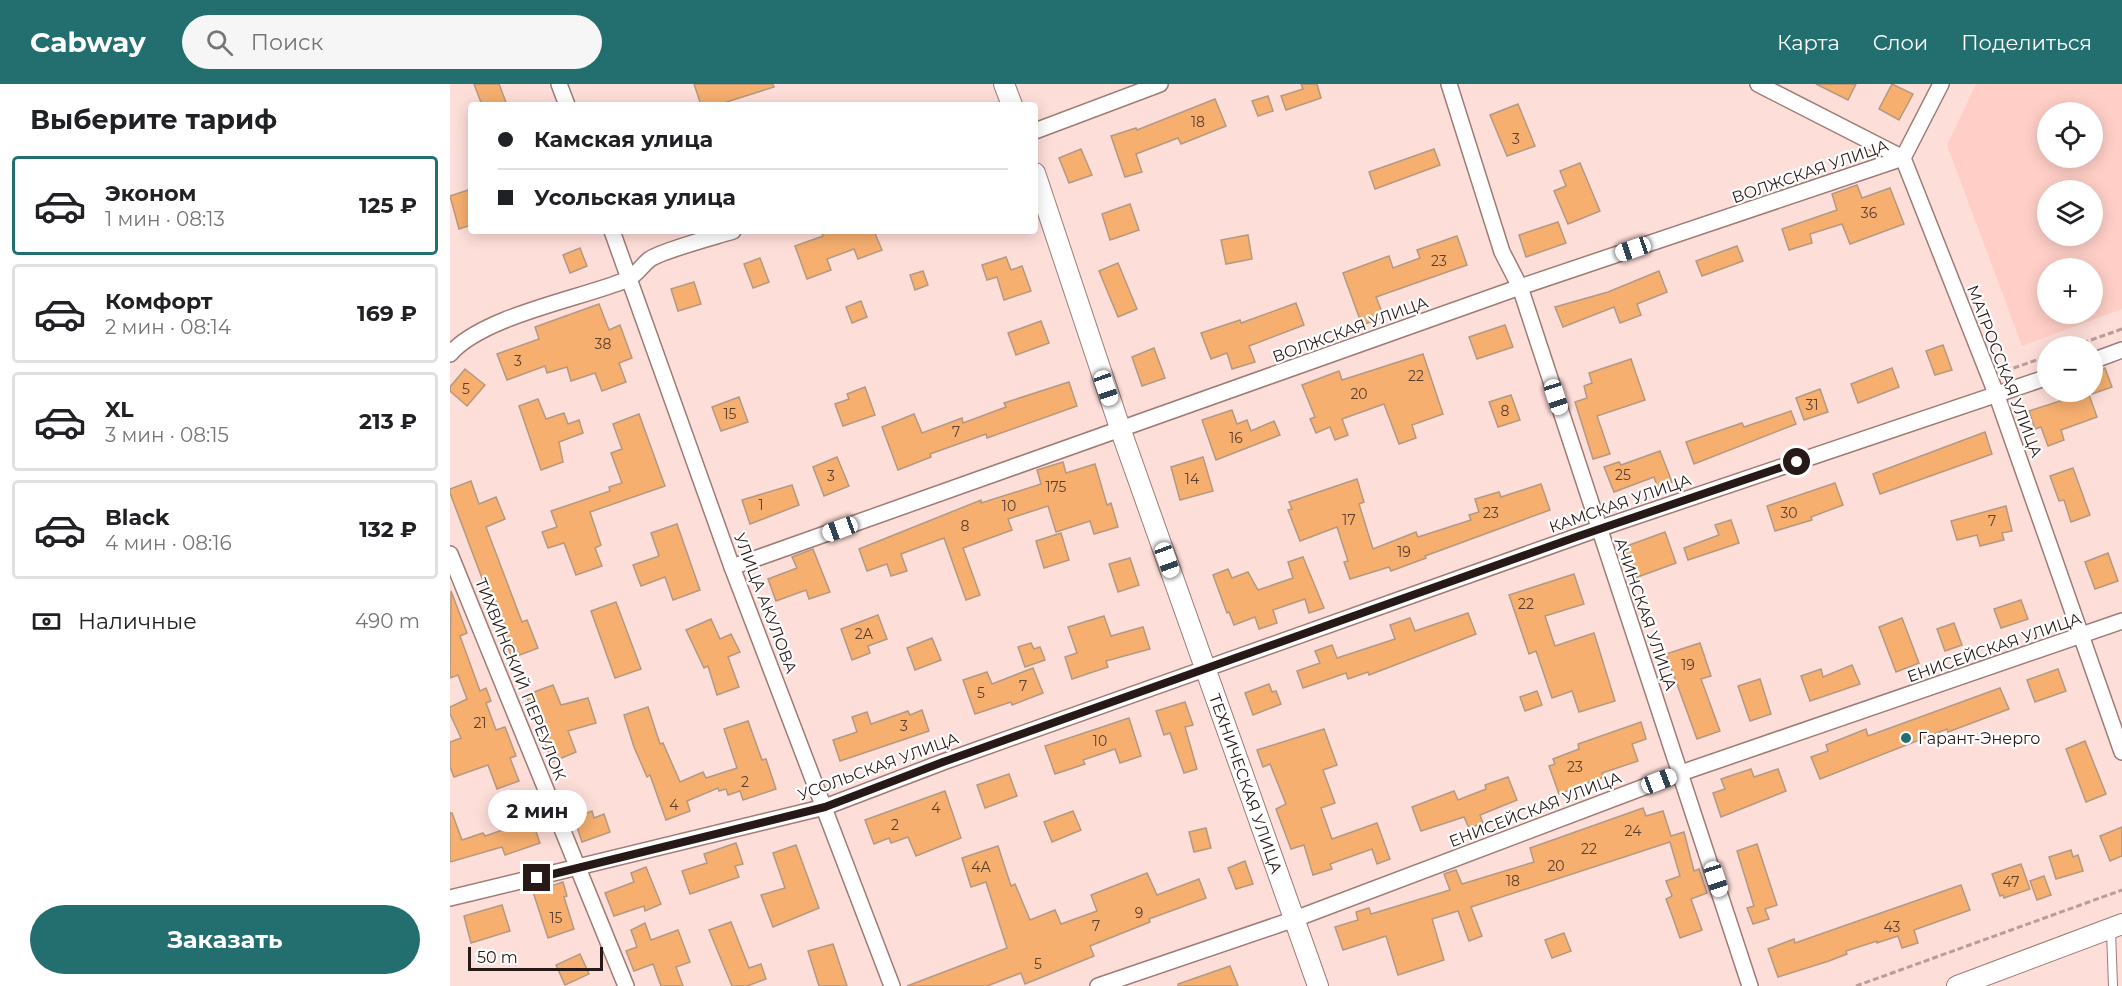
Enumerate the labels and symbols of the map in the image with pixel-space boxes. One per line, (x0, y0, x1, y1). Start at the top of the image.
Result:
house number: 18 (1191, 113, 1205, 131)
house number: 3 (1512, 130, 1520, 148)
street label: ВОЛЖСКАЯ УЛИЦА (1729, 136, 1891, 207)
house number: 36 (1861, 204, 1878, 222)
car (1613, 235, 1653, 263)
house number: 23 (1431, 252, 1447, 270)
street label: МАТРОССКАЯ УЛИЦА (1963, 282, 2046, 460)
street label: ВОЛЖСКАЯ УЛИЦА (1270, 292, 1431, 366)
house number: 38 (595, 335, 611, 353)
house number: 3 (514, 352, 522, 370)
house number: 22 (1408, 367, 1424, 385)
car (1092, 368, 1120, 408)
car (1542, 377, 1570, 417)
house number: 5 (462, 380, 470, 398)
house number: 20 (1350, 385, 1368, 403)
house number: 31 (1806, 396, 1818, 414)
house number: 8 (1501, 402, 1510, 420)
house number: 15 (724, 405, 737, 423)
house number: 7 (952, 423, 960, 441)
house number: 16 (1229, 429, 1243, 447)
route start (1783, 448, 1810, 475)
house number: 25 (1615, 466, 1631, 484)
house number: 3 (827, 467, 835, 485)
house number: 14 (1185, 470, 1200, 488)
street label: КАМСКАЯ УЛИЦА (1547, 470, 1694, 537)
house number: 175 (1046, 478, 1067, 496)
house number: 1 (758, 496, 764, 514)
house number: 10 (1002, 497, 1016, 515)
house number: 23 (1483, 504, 1499, 522)
house number: 30 (1780, 504, 1798, 522)
house number: 17 (1342, 511, 1356, 529)
house number: 7 (1988, 512, 1996, 530)
car (820, 514, 860, 544)
house number: 8 (961, 517, 970, 535)
street label: УЛИЦА АКУЛОВА (730, 530, 801, 676)
street label: АЧИНСКАЯ УЛИЦА (1611, 535, 1681, 693)
car (1152, 540, 1182, 580)
house number: 19 (1397, 543, 1411, 561)
street label: ТИХВИНСКИЙ ПЕРЕУЛОК (471, 575, 570, 783)
house number: 22 (1518, 595, 1534, 613)
street label: ЕНИСЕЙСКАЯ УЛИЦА (1905, 609, 2084, 686)
house number: 2А (855, 625, 874, 643)
house number: 19 (1681, 656, 1695, 674)
house number: 7 (1019, 677, 1027, 695)
house number: 5 (977, 684, 985, 702)
street label: ТЕХНИЧЕСКАЯ УЛИЦА (1205, 691, 1286, 876)
house number: 21 (473, 714, 487, 732)
house number: 3 (900, 717, 908, 735)
street label: УСОЛЬСКАЯ УЛИЦА (795, 729, 961, 804)
place label: Гарант-Энерго (1918, 729, 2041, 748)
marker: Гарант-Энерго (1899, 731, 1913, 745)
house number: 10 (1093, 732, 1107, 750)
house number: 23 (1567, 758, 1583, 776)
car (1639, 766, 1679, 796)
street label: ЕНИСЕЙСКАЯ УЛИЦА (1446, 768, 1624, 851)
house number: 2 (741, 773, 749, 791)
callout: 2 мин (488, 791, 586, 833)
house number: 4 (669, 796, 679, 814)
house number: 4 (931, 799, 941, 817)
house number: 2 (891, 816, 899, 834)
house number: 24 (1625, 822, 1642, 840)
house number: 22 (1581, 840, 1597, 858)
house number: 20 (1547, 857, 1565, 875)
house number: 4А (971, 858, 991, 876)
car (1702, 859, 1730, 899)
route end (523, 864, 550, 891)
house number: 18 (1506, 872, 1520, 890)
house number: 47 (2003, 873, 2019, 891)
house number: 9 (1135, 904, 1143, 922)
house number: 15 (550, 909, 563, 927)
house number: 7 (1092, 917, 1100, 935)
house number: 43 (1884, 918, 1901, 936)
scale bar (468, 944, 603, 972)
house number: 5 (1034, 955, 1042, 973)

